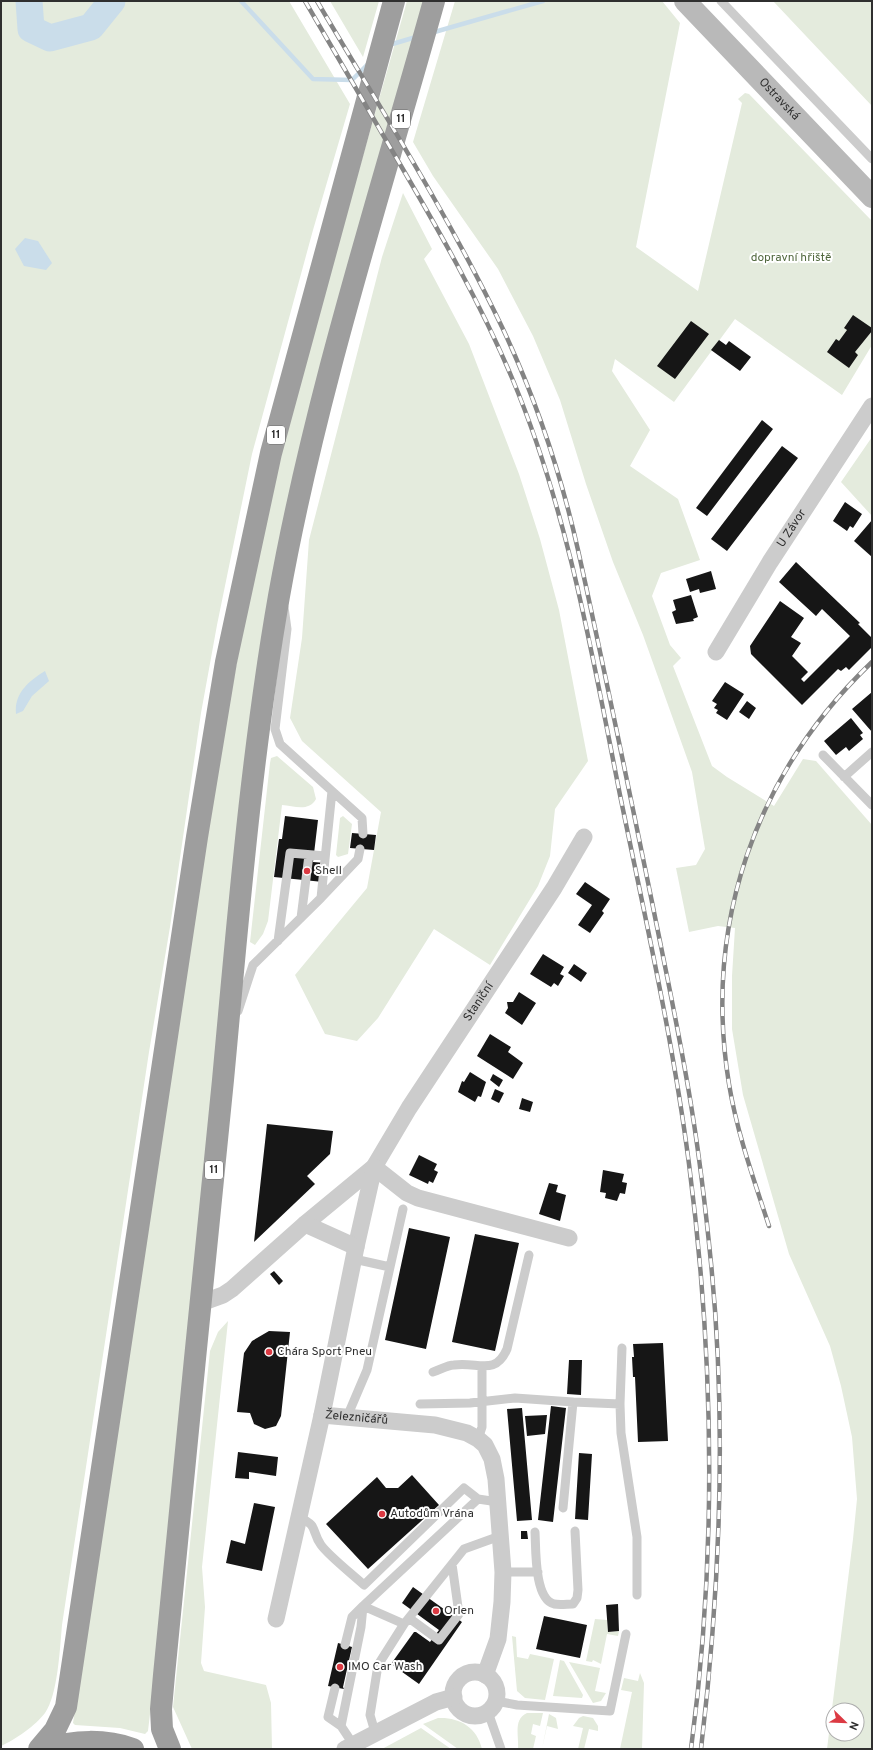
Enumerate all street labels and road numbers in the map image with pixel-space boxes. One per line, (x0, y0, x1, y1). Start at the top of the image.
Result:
street label: Ostravská (755, 75, 803, 124)
road number: 11 (392, 110, 410, 128)
road number: 11 (267, 426, 285, 444)
street label: U Závor (774, 506, 810, 551)
street label: Staniční (460, 979, 498, 1025)
road number: 11 (205, 1161, 223, 1179)
street label: Železničářů (324, 1407, 389, 1429)

